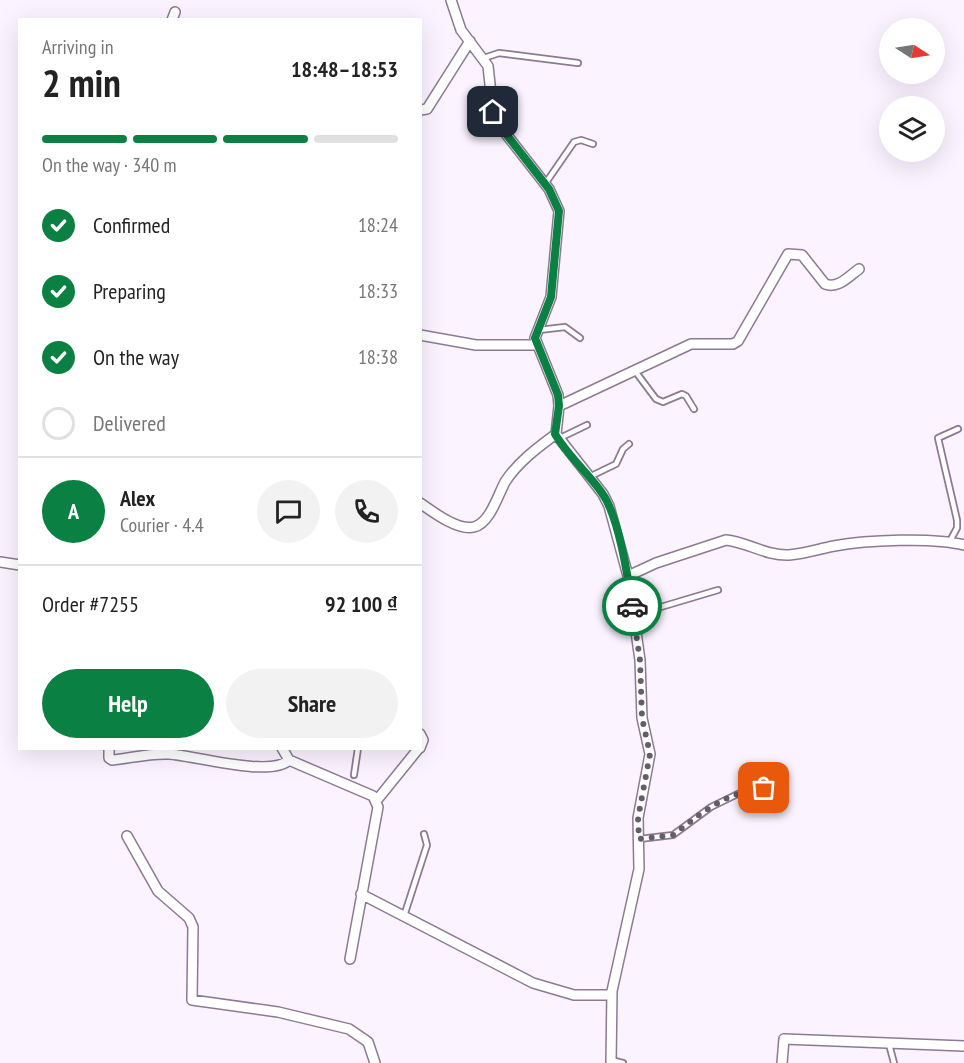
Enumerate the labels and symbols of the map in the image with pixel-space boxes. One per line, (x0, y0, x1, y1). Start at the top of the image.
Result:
north arrow (879, 18, 945, 84)
pin (467, 86, 518, 137)
courier (602, 576, 662, 636)
pin (738, 762, 789, 813)

